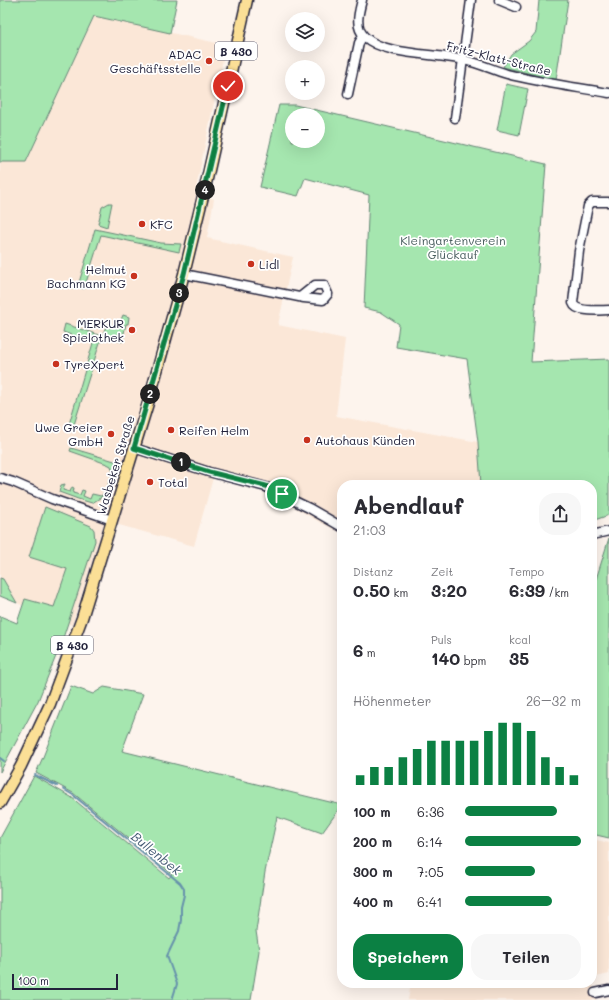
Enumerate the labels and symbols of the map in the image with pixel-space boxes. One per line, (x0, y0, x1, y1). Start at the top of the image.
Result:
street label: Fritz-Klatt-Straße (445, 37, 553, 79)
road number: B 430 (215, 42, 257, 60)
place label: ADAC Geschäftsstelle (110, 46, 201, 76)
marker: ADAC Geschäftsstelle (204, 56, 214, 66)
pin (211, 69, 245, 103)
pin: 4 (195, 180, 215, 200)
place label: KFC (150, 216, 173, 232)
marker: KFC (137, 219, 147, 229)
park label: Kleingartenverein Glückauf (400, 232, 506, 262)
place label: Lidl (259, 256, 280, 272)
marker: Lidl (246, 259, 256, 269)
place label: Helmut Bachmann KG (47, 261, 126, 291)
marker: Helmut Bachmann KG (129, 271, 139, 281)
pin: 3 (169, 283, 189, 303)
place label: MERKUR Spielothek (63, 315, 124, 345)
marker: MERKUR Spielothek (127, 325, 137, 335)
place label: TyreXpert (64, 356, 125, 372)
marker: TyreXpert (51, 359, 61, 369)
pin: 2 (140, 384, 160, 404)
street label: Wasbeker Straße (92, 413, 138, 517)
place label: Uwe Greier GmbH (35, 419, 103, 449)
place label: Reifen Helm (179, 422, 249, 438)
marker: Reifen Helm (166, 425, 176, 435)
marker: Uwe Greier GmbH (106, 429, 116, 439)
place label: Autohaus Künden (315, 432, 415, 448)
marker: Autohaus Künden (302, 435, 312, 445)
pin: 1 (171, 452, 191, 472)
place label: Total (158, 474, 188, 490)
marker: Total (145, 477, 155, 487)
pin (265, 477, 299, 511)
road number: B 430 (51, 636, 93, 654)
water label: Bullenbek (128, 827, 187, 879)
scale bar (12, 972, 118, 991)

